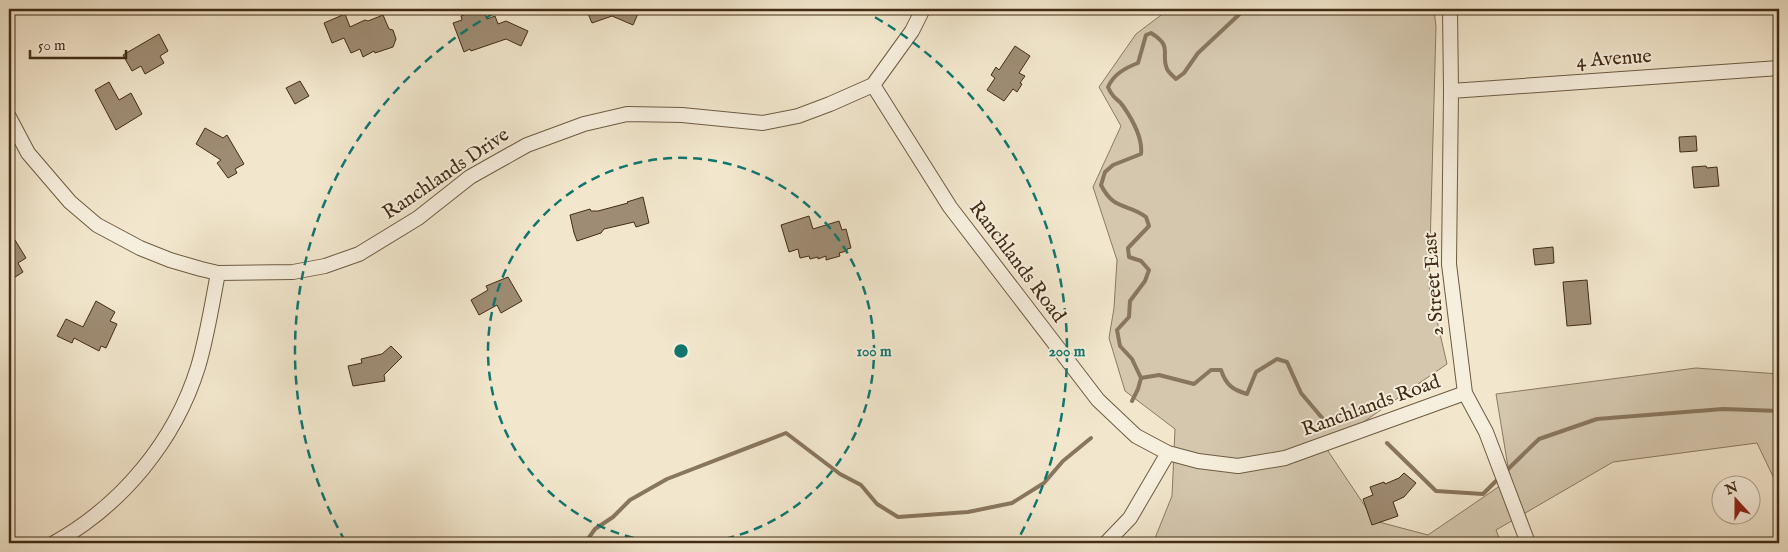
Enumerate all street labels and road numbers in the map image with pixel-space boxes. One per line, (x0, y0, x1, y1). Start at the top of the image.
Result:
street label: 4 Avenue (1576, 44, 1652, 74)
street label: Ranchlands Drive (378, 123, 514, 225)
street label: Ranchlands Road (963, 196, 1071, 328)
street label: 2 Street East (1418, 231, 1450, 337)
street label: Ranchlands Road (1298, 369, 1444, 443)

